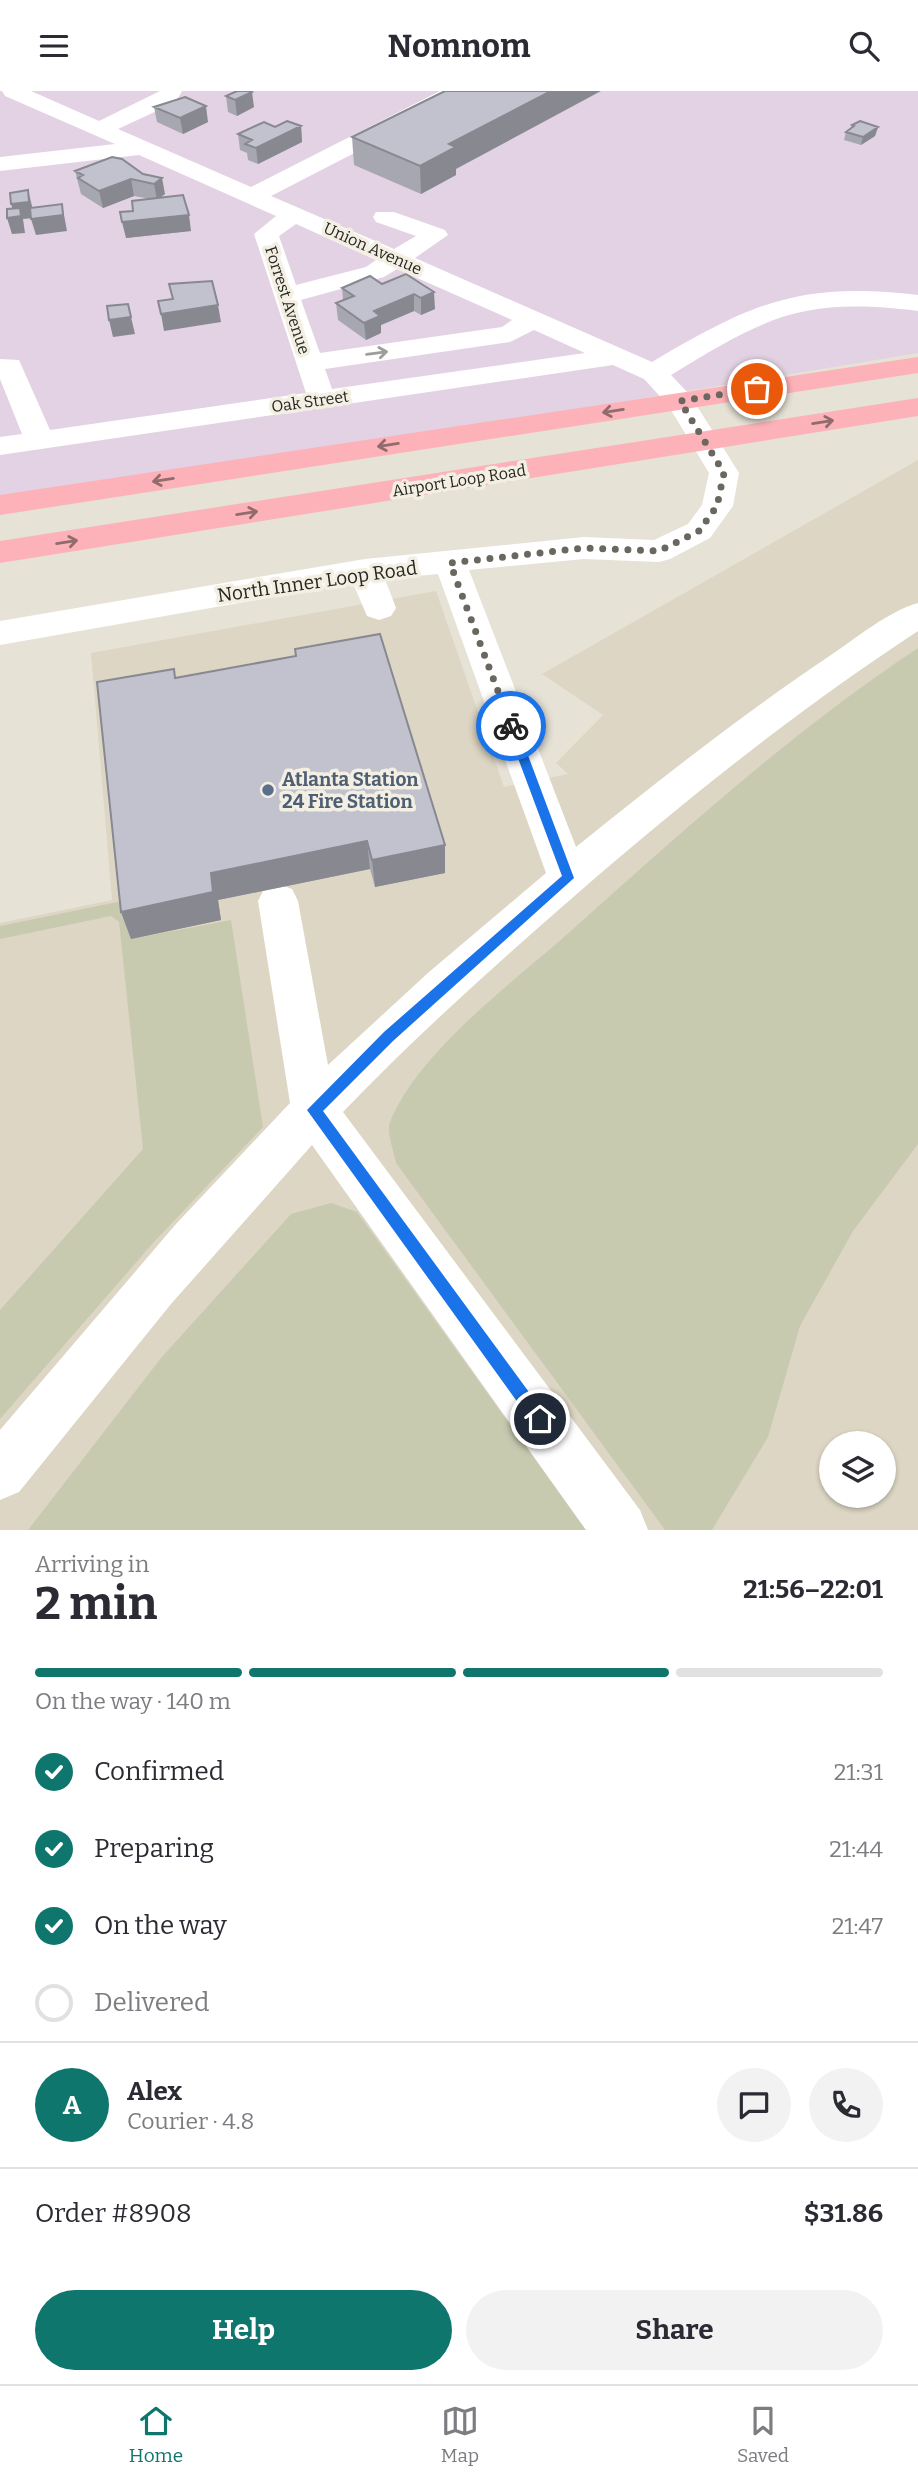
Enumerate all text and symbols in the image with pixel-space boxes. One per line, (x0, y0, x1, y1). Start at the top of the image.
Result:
icon: menu (35, 27, 73, 65)
text: Nomnom (387, 27, 531, 65)
icon: search (845, 27, 883, 65)
street label: Union Avenue (321, 218, 425, 279)
street label: Forrest Avenue (261, 244, 314, 357)
one-way arrow (365, 347, 388, 360)
pin (727, 359, 787, 419)
icon: bag (738, 370, 776, 408)
street label: Oak Street (270, 387, 350, 416)
one-way arrow (602, 405, 625, 418)
one-way arrow (811, 415, 834, 428)
one-way arrow (377, 439, 400, 452)
street label: Airport Loop Road (391, 460, 528, 500)
one-way arrow (152, 474, 175, 487)
one-way arrow (235, 506, 258, 519)
one-way arrow (56, 535, 78, 548)
street label: North Inner Loop Road (216, 556, 418, 607)
courier (476, 691, 546, 761)
icon: bike (492, 707, 530, 745)
place label: Atlanta Station 24 Fire Station (282, 768, 419, 813)
marker: Atlanta Station 24 Fire Station (260, 782, 276, 798)
pin (510, 1389, 570, 1449)
icon: home (521, 1400, 559, 1438)
map controls (819, 1431, 896, 1508)
button: layers (819, 1431, 896, 1508)
text: Arriving in (35, 1550, 149, 1578)
text: 21:56–22:01 (743, 1574, 883, 1605)
text: 2 min (35, 1576, 157, 1631)
text: On the way · 140 m (35, 1687, 231, 1715)
icon: check (35, 1753, 73, 1791)
text: Confirmed (94, 1756, 224, 1787)
text: 21:31 (834, 1758, 883, 1786)
icon: check (35, 1830, 73, 1868)
text: Preparing (94, 1833, 214, 1864)
text: 21:44 (829, 1835, 883, 1863)
icon: check (35, 1907, 73, 1945)
text: On the way (94, 1910, 227, 1941)
text: 21:47 (832, 1912, 883, 1940)
text: Delivered (94, 1987, 209, 2018)
button: chat (717, 2068, 791, 2142)
button: phone (809, 2068, 883, 2142)
text: Alex (127, 2076, 182, 2107)
text: A (63, 2090, 81, 2121)
text: Courier · 4.8 (127, 2107, 254, 2135)
text: Order #8908 (35, 2198, 192, 2229)
text: $31.86 (804, 2198, 883, 2229)
button: Help (35, 2290, 452, 2370)
button: Share (466, 2290, 883, 2370)
tab: Home (129, 2402, 183, 2467)
tab: Map (441, 2402, 479, 2467)
tab: Saved (737, 2402, 789, 2467)

